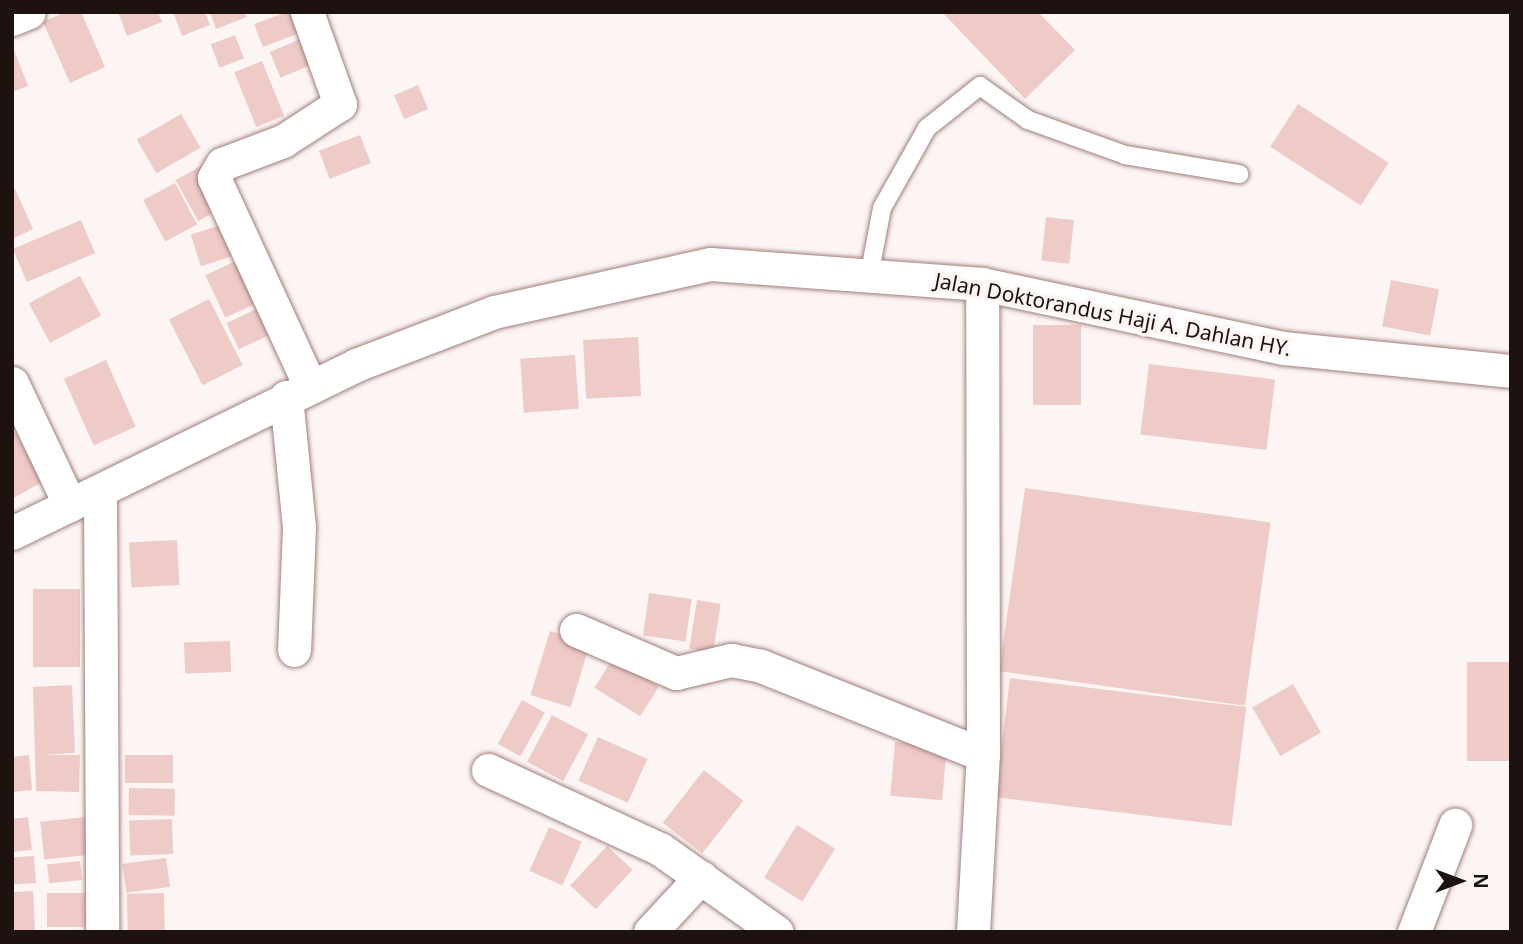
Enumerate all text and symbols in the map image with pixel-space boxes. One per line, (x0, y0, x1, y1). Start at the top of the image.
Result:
street label: Jalan Doktorandus Haji A. Dahlan HY. (933, 267, 1293, 361)
north arrow (1425, 846, 1495, 916)
text: N (1468, 873, 1494, 889)

